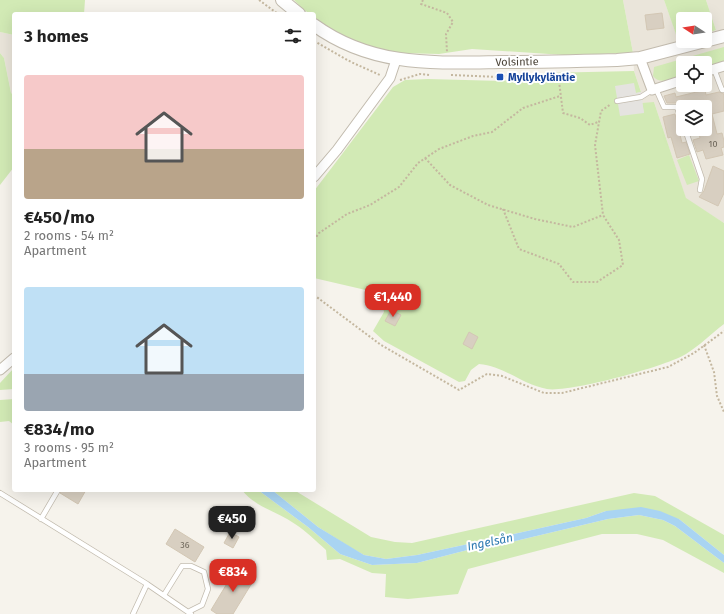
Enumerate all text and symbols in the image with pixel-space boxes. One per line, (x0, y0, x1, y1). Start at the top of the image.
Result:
north arrow (676, 12, 712, 48)
map controls (676, 12, 712, 136)
icon: filters (282, 25, 304, 47)
text: 3 homes (24, 26, 89, 47)
street label: Volsintie (495, 55, 539, 69)
button: locate (676, 56, 712, 92)
place label: Myllykyläntie (508, 71, 575, 84)
marker: Myllykyläntie (495, 72, 505, 82)
button: layers (676, 100, 712, 136)
icon: home (128, 101, 200, 173)
house number: 10 (709, 139, 717, 149)
text: €450/mo (24, 207, 95, 228)
text: 2 rooms · 54 m² (24, 228, 114, 243)
text: Apartment (24, 243, 86, 258)
pin: €1,440 (360, 284, 426, 318)
text: €1,440 (374, 289, 412, 304)
icon: home (128, 313, 200, 385)
text: €834/mo (24, 419, 94, 440)
text: 3 rooms · 95 m² (24, 440, 114, 455)
text: Apartment (24, 455, 86, 470)
pin: €450 (208, 506, 256, 540)
text: €450 (217, 511, 247, 526)
water label: Ingelsån (466, 530, 514, 554)
house number: 36 (180, 540, 190, 550)
pin: €834 (209, 559, 257, 593)
text: €834 (218, 564, 248, 579)

